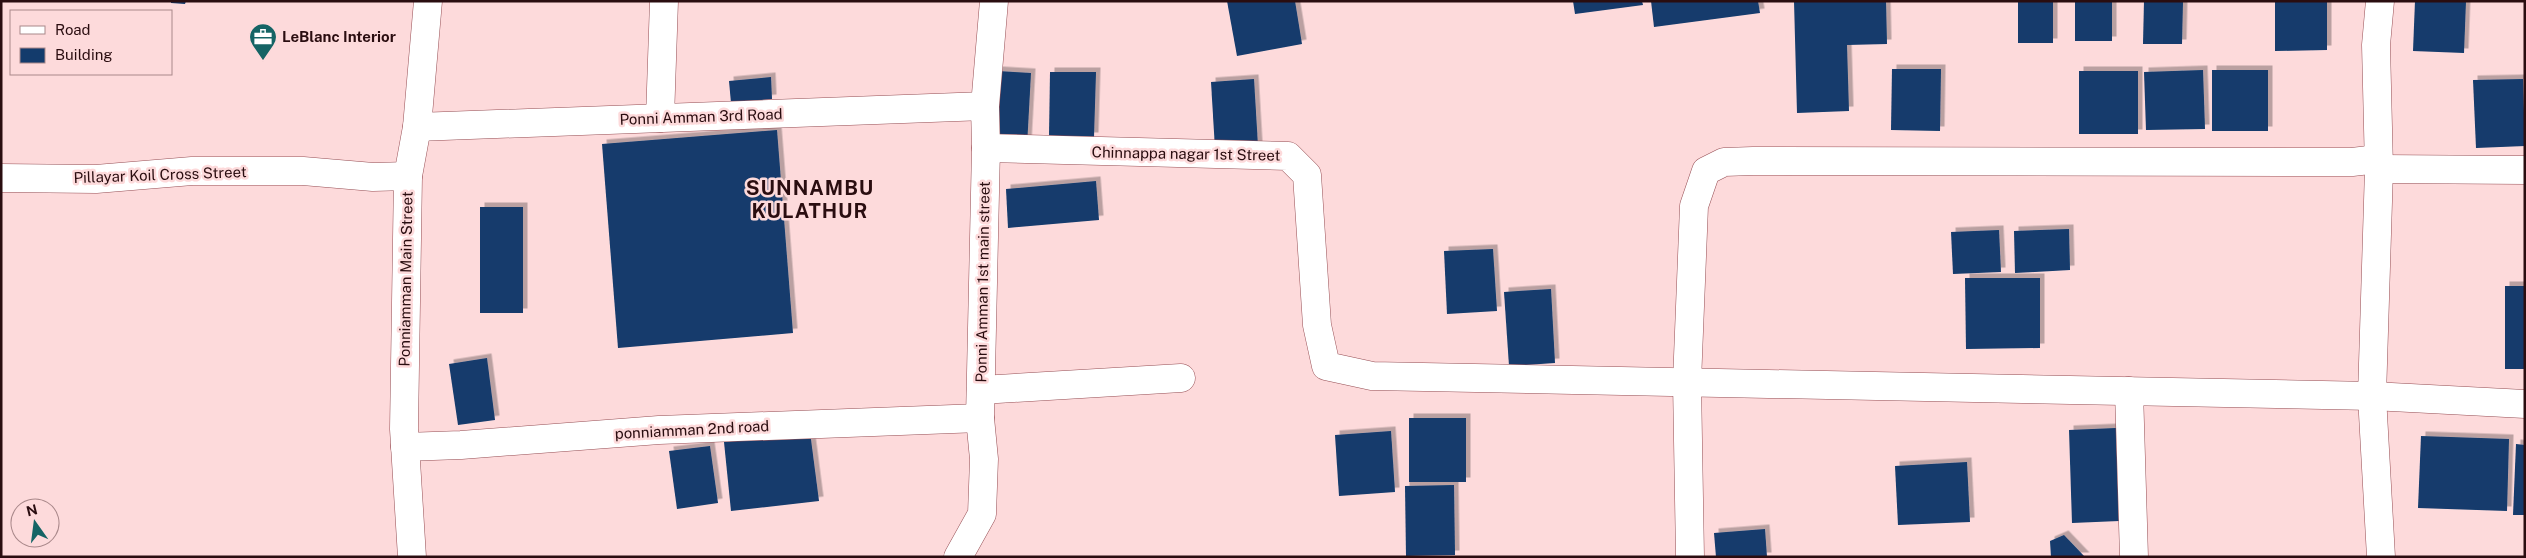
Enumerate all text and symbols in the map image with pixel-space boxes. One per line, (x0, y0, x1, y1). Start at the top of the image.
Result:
legend (10, 10, 172, 75)
text: Road (55, 21, 91, 38)
office icon: LeBlanc Interior (248, 22, 278, 61)
place label: LeBlanc Interior (282, 28, 396, 45)
text: Building (55, 46, 113, 63)
street label: Ponni Amman 3rd Road (619, 105, 783, 128)
street label: Chinnappa nagar 1st Street (1092, 143, 1281, 164)
street label: Pillayar Koil Cross Street (73, 163, 247, 186)
district label: SUNNAMBU KULATHUR (746, 176, 874, 223)
street label: Ponni Amman 1st main street (972, 181, 993, 383)
street label: Ponniamman Main Street (395, 191, 416, 367)
street label: ponniamman 2nd road (614, 417, 770, 442)
north arrow (10, 498, 60, 548)
text: N (25, 501, 39, 519)

